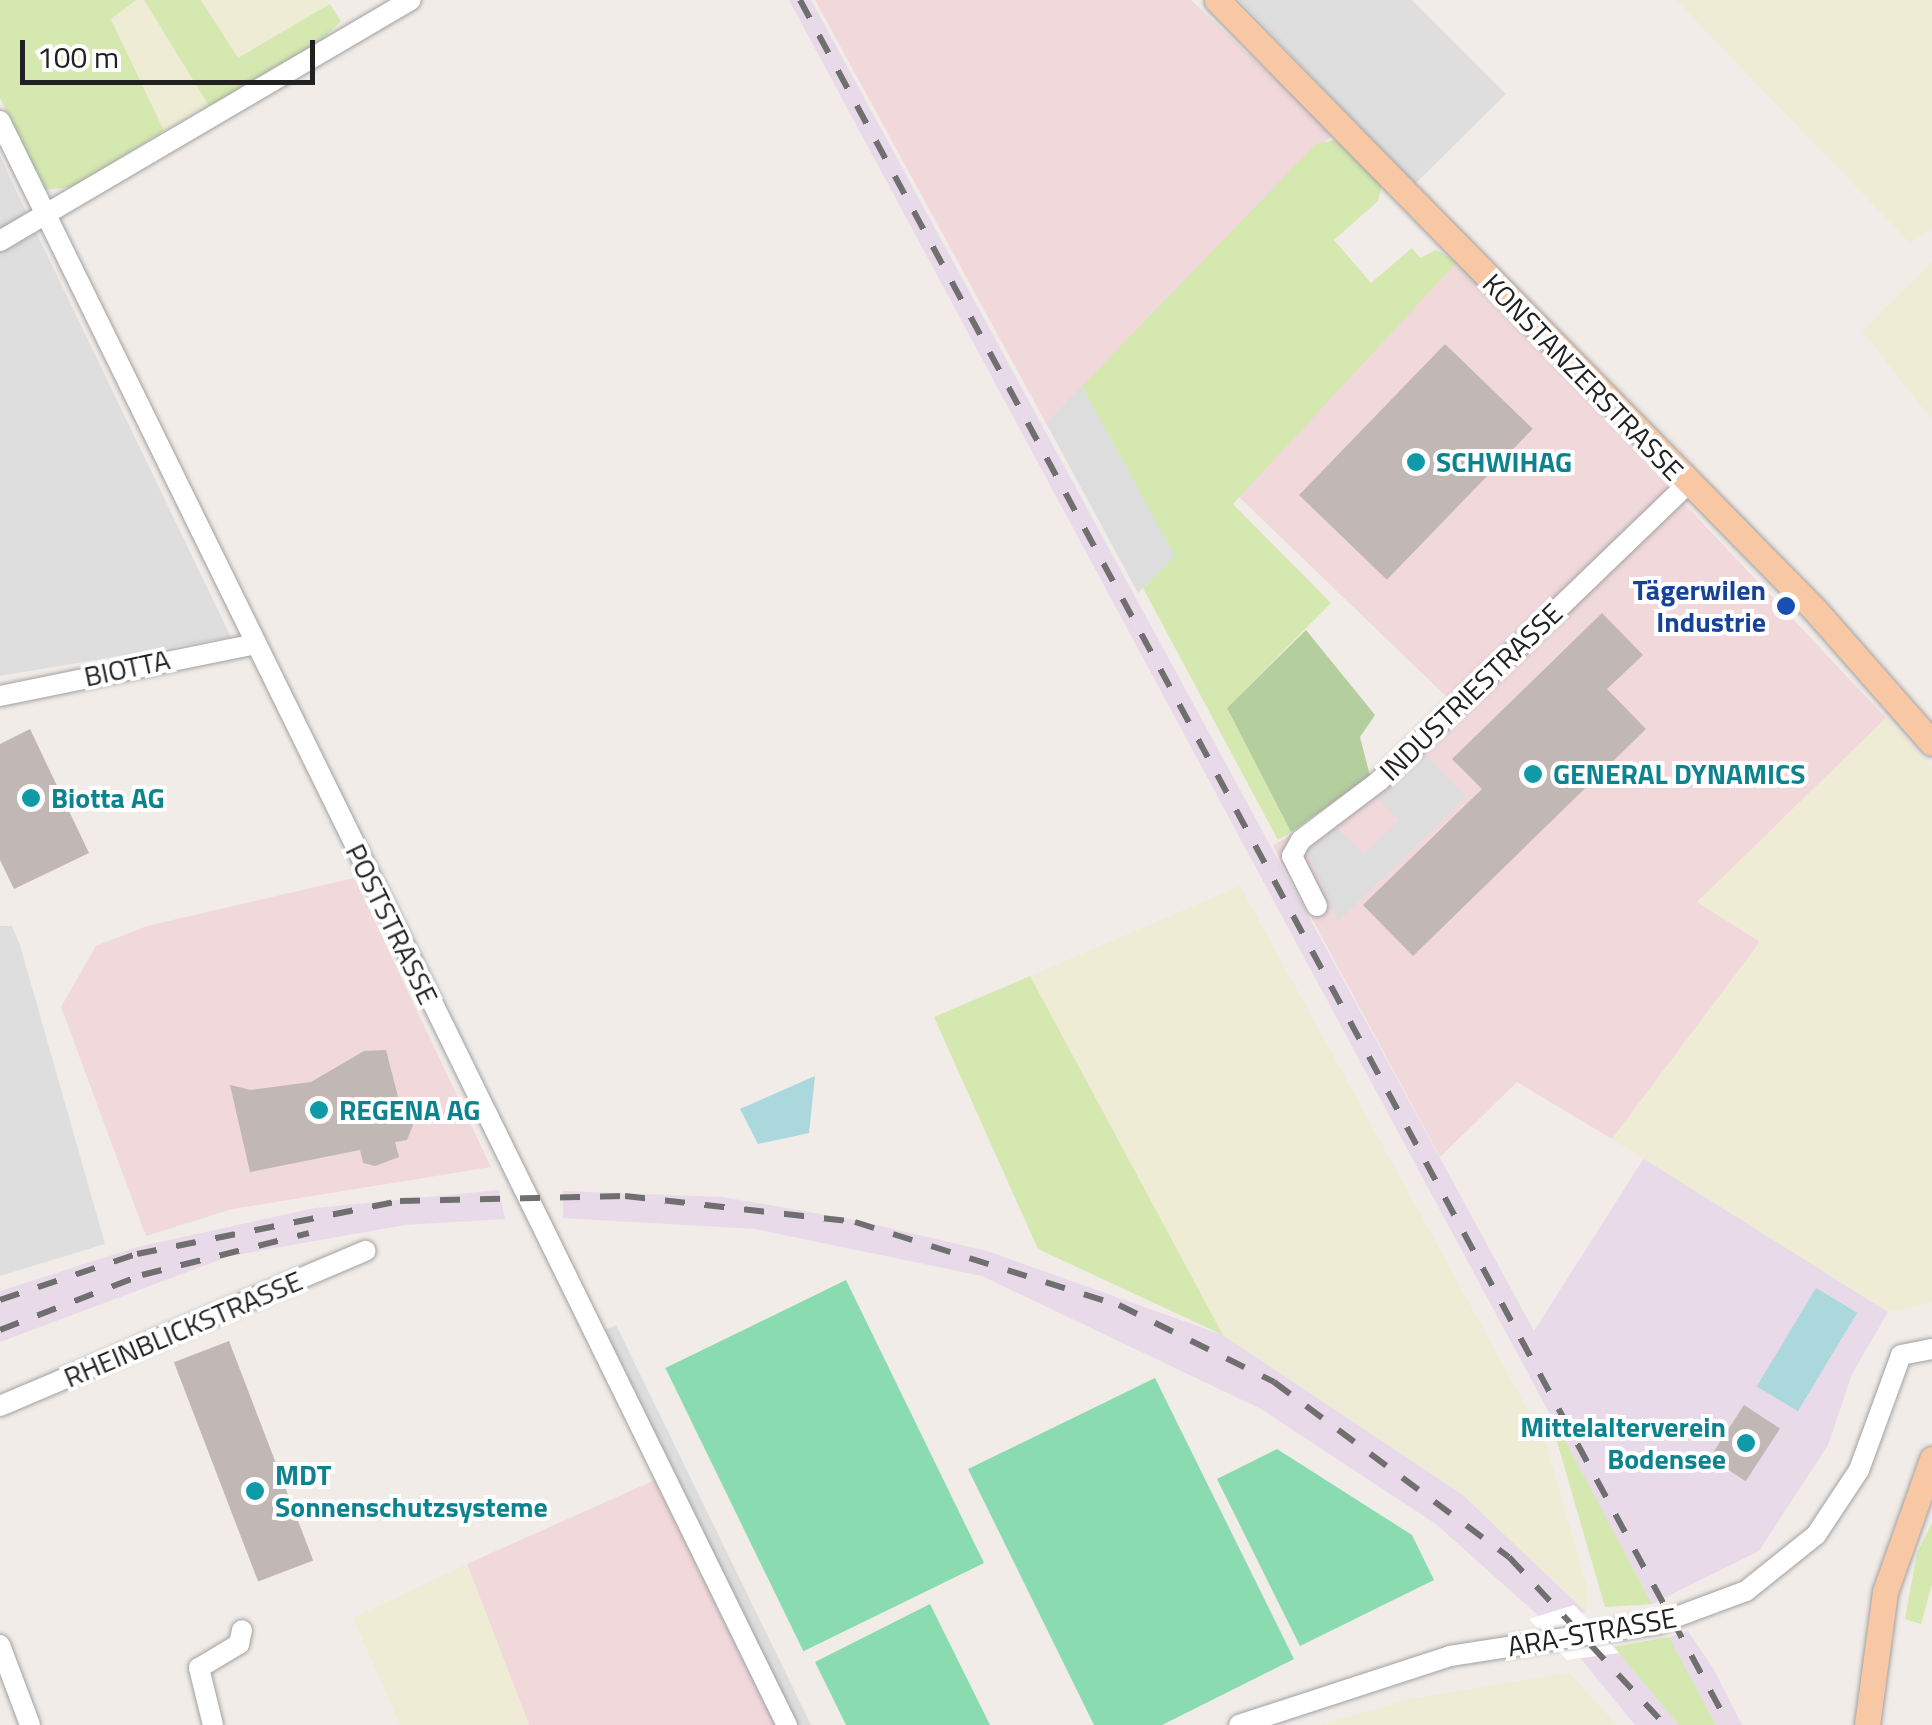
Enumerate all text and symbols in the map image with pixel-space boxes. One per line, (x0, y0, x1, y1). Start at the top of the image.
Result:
scale bar (25, 20, 320, 82)
text: 100 m (37, 34, 119, 80)
street label: KONSTANZERSTRASSE (1476, 267, 1690, 487)
place label: SCHWIHAG (1436, 445, 1572, 479)
marker: SCHWIHAG (1405, 451, 1427, 473)
place label: Tägerwilen Industrie (1633, 573, 1766, 639)
marker: Tägerwilen Industrie (1775, 595, 1797, 617)
street label: INDUSTRIESTRASSE (1373, 596, 1569, 788)
street label: BIOTTA (81, 643, 173, 693)
place label: GENERAL DYNAMICS (1553, 757, 1805, 791)
marker: GENERAL DYNAMICS (1522, 763, 1544, 785)
place label: Biotta AG (51, 781, 165, 815)
marker: Biotta AG (20, 787, 42, 809)
street label: POSTSTRASSE (339, 838, 445, 1010)
place label: REGENA AG (339, 1093, 480, 1127)
marker: REGENA AG (308, 1099, 330, 1121)
street label: RHEINBLICKSTRASSE (59, 1264, 307, 1394)
place label: Mittelalterverein Bodensee (1520, 1410, 1726, 1476)
marker: Mittelalterverein Bodensee (1735, 1432, 1757, 1454)
place label: MDT Sonnenschutzsysteme (275, 1458, 548, 1524)
marker: MDT Sonnenschutzsysteme (244, 1480, 266, 1502)
street label: ARA-STRASSE (1505, 1601, 1679, 1663)

